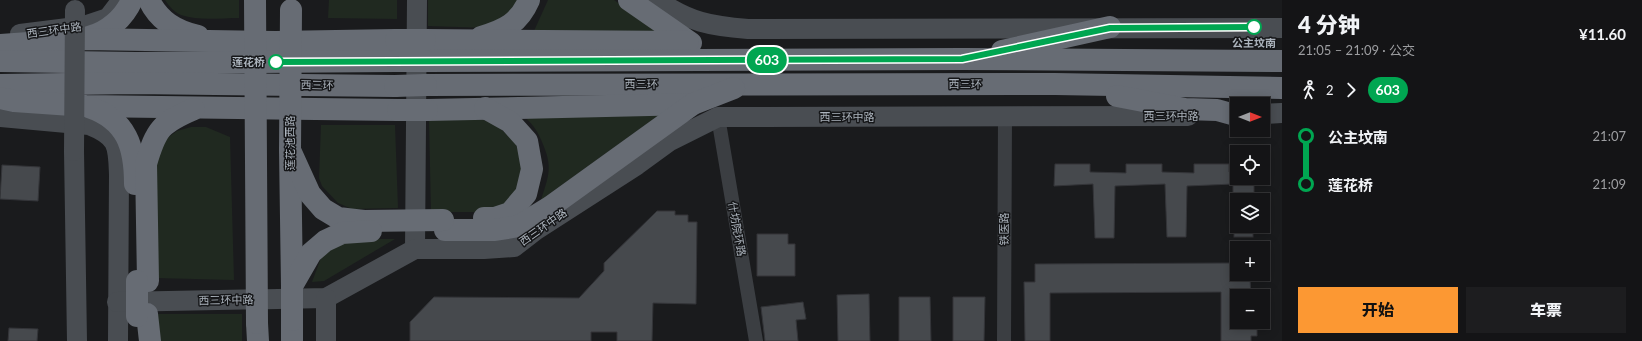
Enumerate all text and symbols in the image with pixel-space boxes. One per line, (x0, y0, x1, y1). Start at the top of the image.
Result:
text: 4 分钟 (1298, 11, 1360, 38)
street label: 西三环中路 (26, 19, 82, 40)
marker: 公主坟南 (1246, 19, 1262, 35)
text: ¥11.60 (1579, 25, 1626, 43)
place label: 公主坟南 (1232, 36, 1276, 49)
text: 21:05 – 21:09 · 公交 (1298, 42, 1415, 58)
line badge: 603 (744, 47, 790, 73)
text: 603 (755, 51, 779, 68)
marker: 莲花桥 (268, 54, 284, 70)
place label: 莲花桥 (232, 55, 265, 68)
street label: 西三环 (625, 77, 658, 90)
street label: 西三环 (949, 77, 982, 90)
street label: 西三环 (300, 78, 334, 91)
icon: walk (1298, 79, 1320, 101)
icon: forward (1340, 79, 1362, 101)
text: 603 (1376, 81, 1400, 98)
text: 2 (1326, 82, 1334, 98)
north arrow (1230, 97, 1270, 137)
map controls (1230, 97, 1270, 329)
street label: 西三环中路 (1144, 109, 1199, 122)
street label: 西三环中路 (820, 110, 875, 123)
street label: 莲花池西路 (283, 116, 296, 171)
text: 公主坟南 (1328, 128, 1388, 146)
text: 21:07 (1593, 128, 1626, 144)
button: locate (1230, 145, 1270, 185)
text: 莲花桥 (1328, 176, 1373, 194)
text: 21:09 (1593, 176, 1626, 192)
button: layers (1230, 193, 1270, 233)
street label: 什坊院环路 (726, 201, 749, 257)
street label: 西三环中路 (516, 205, 569, 248)
street label: 铁医路 (997, 213, 1010, 246)
button: + (1230, 241, 1270, 281)
button: 开始 (1298, 287, 1458, 333)
button: 车票 (1466, 287, 1626, 333)
button: − (1230, 289, 1270, 329)
street label: 西三环中路 (198, 293, 254, 306)

